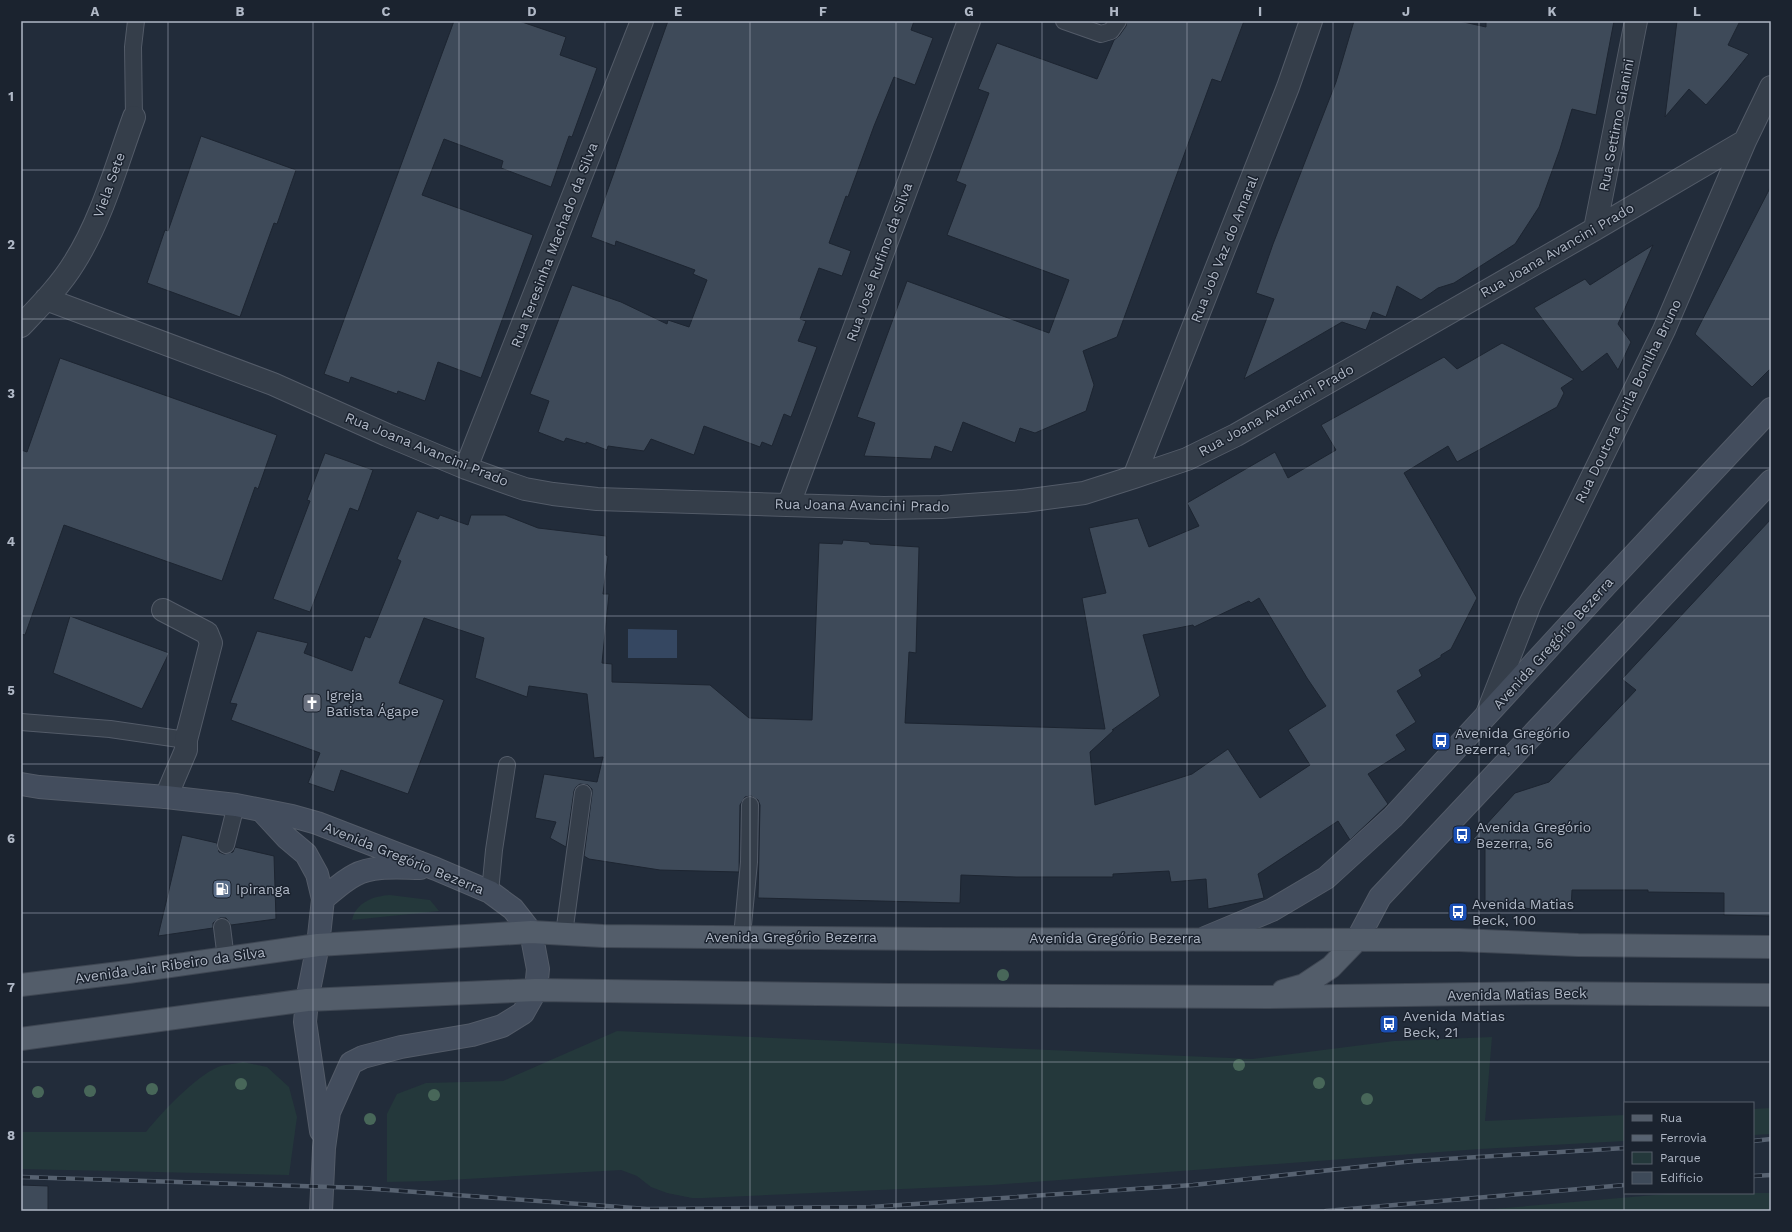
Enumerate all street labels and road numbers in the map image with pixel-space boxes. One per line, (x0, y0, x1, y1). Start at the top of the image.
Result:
street label: Rua Settimo Gianini (1595, 57, 1637, 193)
street label: Rua Teresinha Machado da Silva (507, 140, 601, 350)
street label: Viela Sete (90, 150, 128, 220)
street label: Rua Job Vaz do Amaral (1187, 172, 1261, 325)
street label: Rua José Rufino da Silva (843, 180, 915, 344)
street label: Rua Joana Avancini Prado (1477, 199, 1637, 301)
street label: Rua Doutora Cirila Bonilha Bruno (1572, 297, 1684, 505)
street label: Rua Joana Avancini Prado (1196, 361, 1356, 459)
street label: Rua Joana Avancini Prado (343, 409, 511, 489)
street label: Rua Joana Avancini Prado (774, 495, 950, 515)
street label: Avenida Gregório Bezerra (1490, 574, 1616, 712)
street label: Avenida Gregório Bezerra (321, 818, 487, 898)
street label: Avenida Gregório Bezerra (705, 929, 877, 945)
street label: Avenida Gregório Bezerra (1029, 930, 1201, 946)
street label: Avenida Jair Ribeiro da Silva (74, 944, 266, 986)
street label: Avenida Matias Beck (1447, 985, 1587, 1003)

